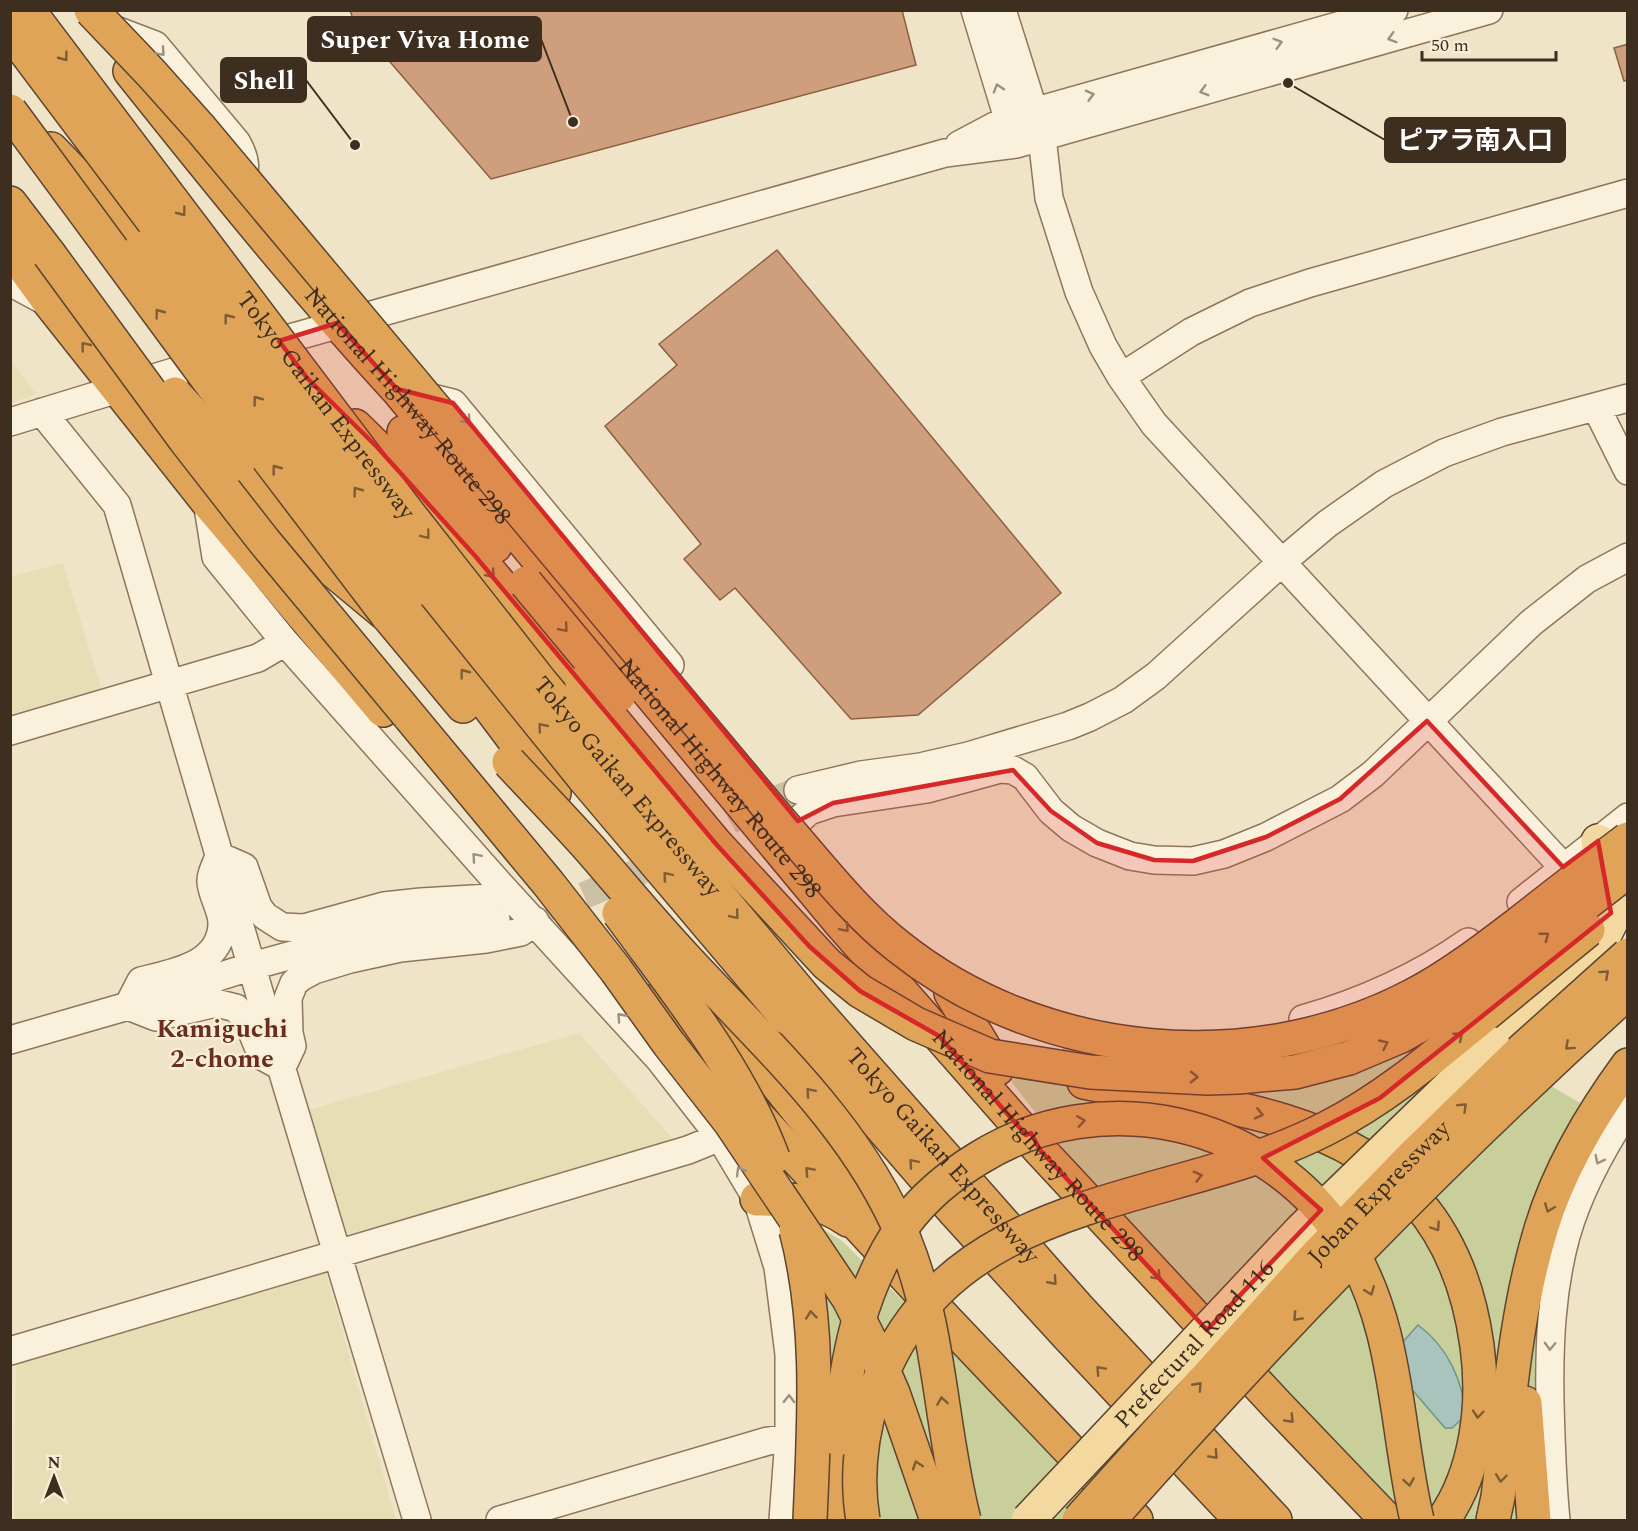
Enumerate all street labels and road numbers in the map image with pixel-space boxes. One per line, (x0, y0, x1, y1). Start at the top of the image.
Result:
street label: National Highway Route 298 (295, 279, 520, 533)
street label: Tokyo Gaikan Expressway (227, 284, 425, 529)
street label: National Highway Route 298 (609, 650, 830, 907)
street label: Tokyo Gaikan Expressway (524, 668, 731, 906)
street label: National Highway Route 298 (923, 1021, 1153, 1271)
street label: Tokyo Gaikan Expressway (837, 1040, 1049, 1274)
street label: Joban Expressway (1299, 1111, 1460, 1273)
street label: Prefectural Road 116 (1106, 1252, 1283, 1437)

